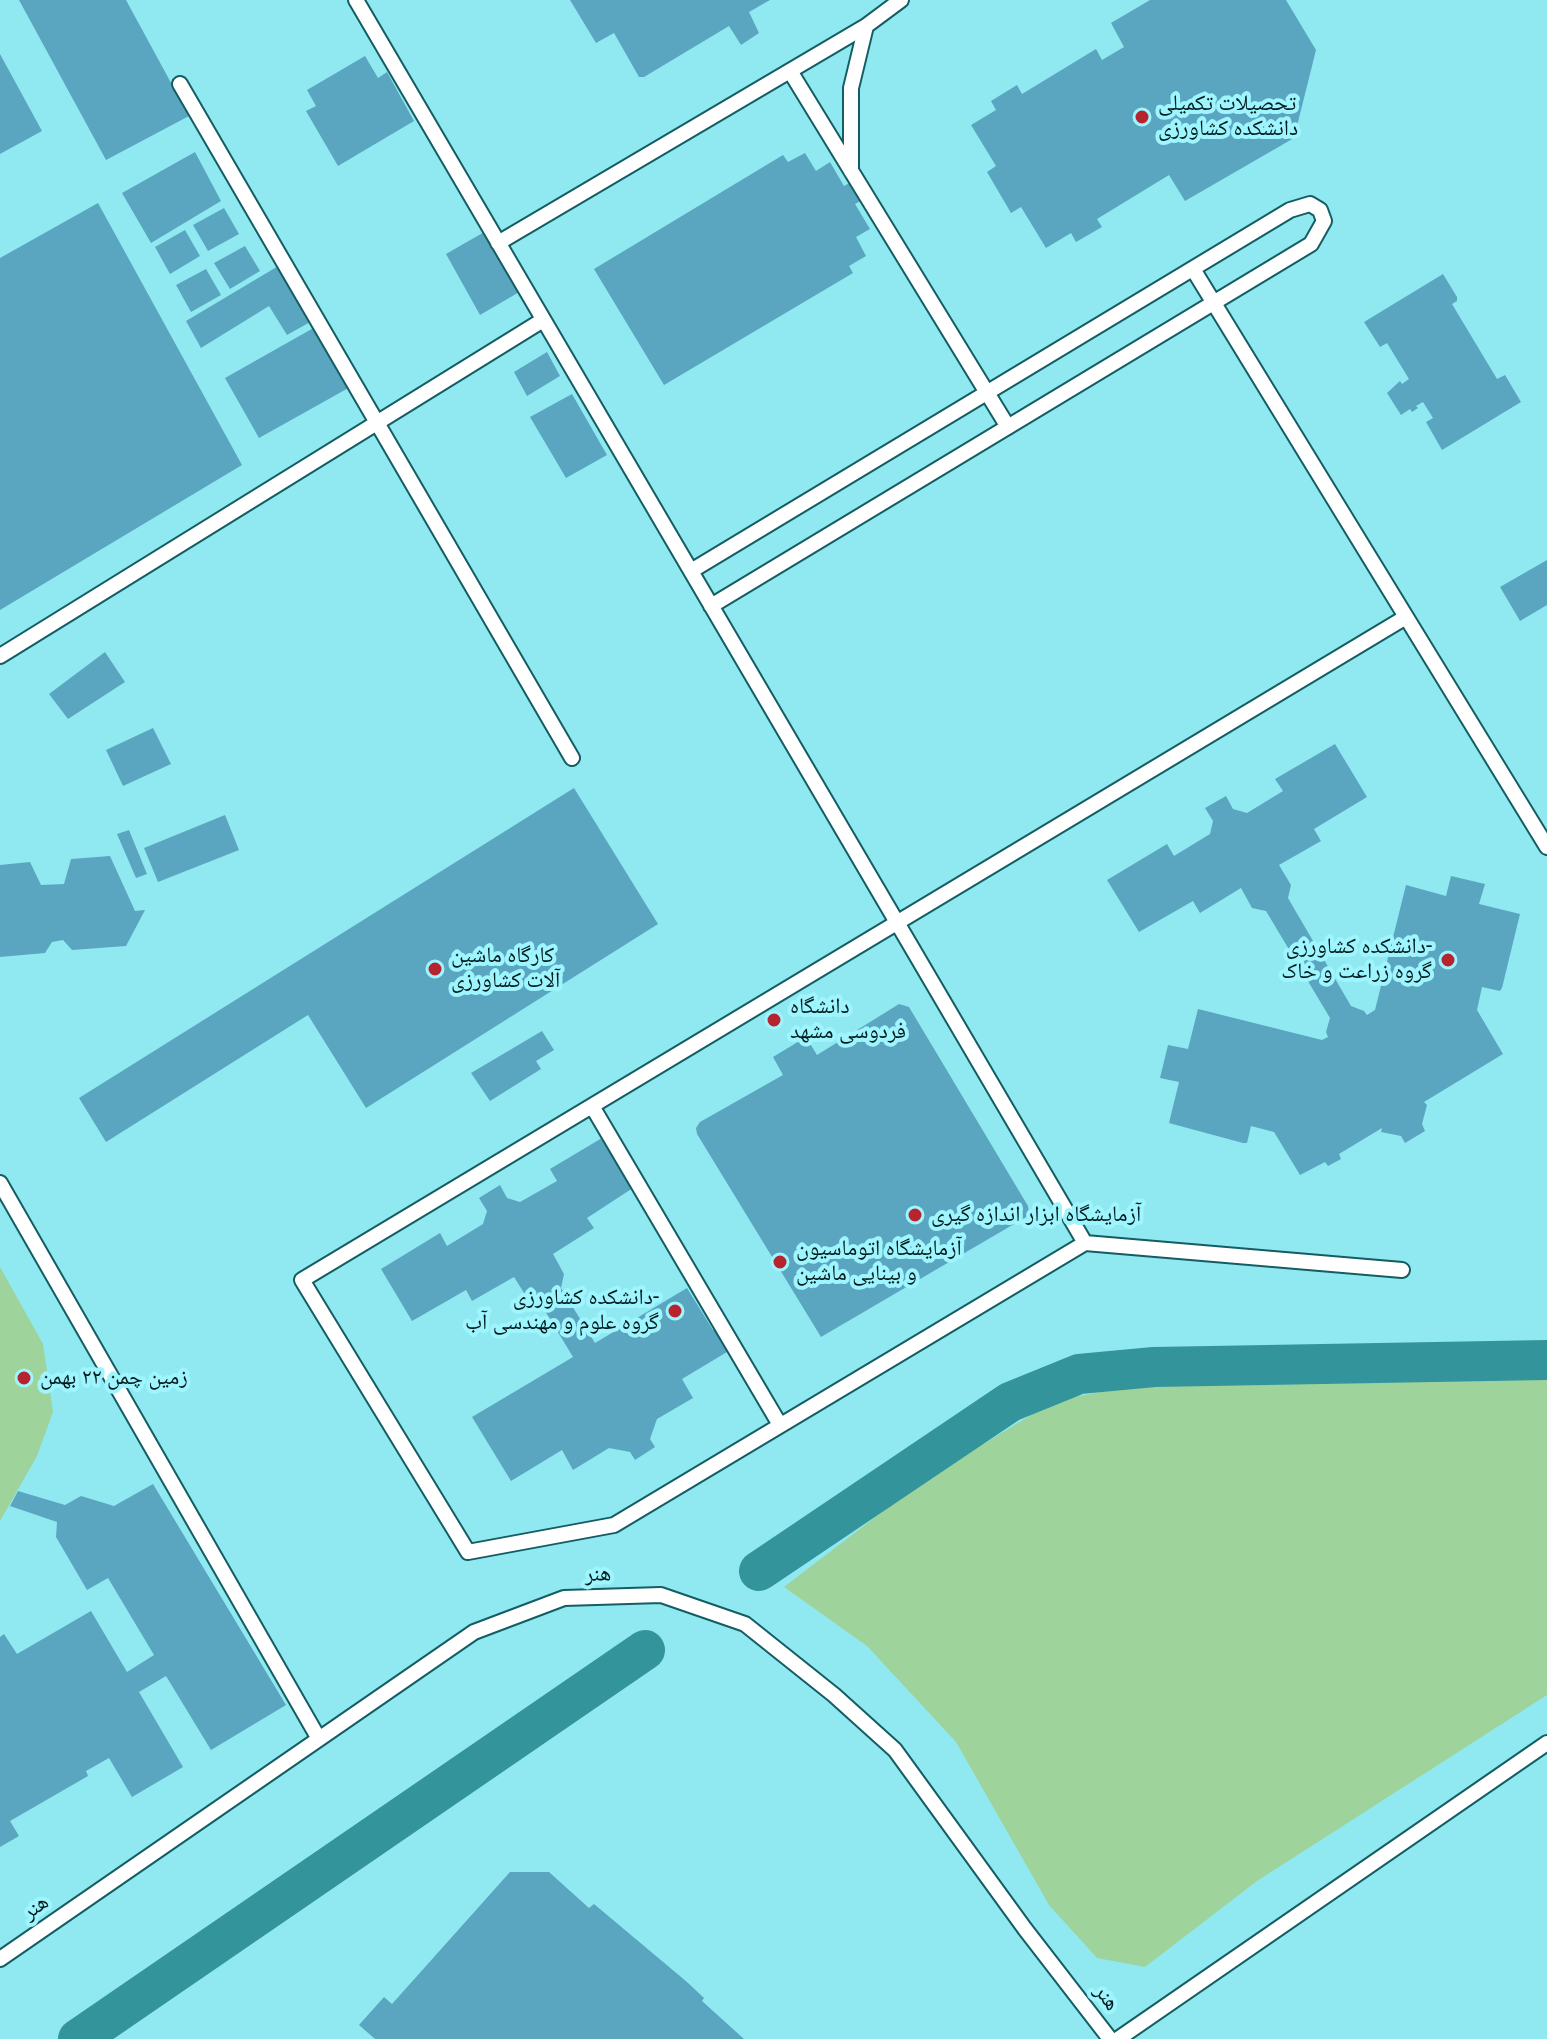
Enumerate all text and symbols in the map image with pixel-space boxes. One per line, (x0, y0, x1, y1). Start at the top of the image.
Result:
place label: تحصیلات تکمیلی دانشکده کشاورزی (1158, 91, 1298, 142)
marker: تحصیلات تکمیلی دانشکده کشاورزی (1133, 108, 1151, 126)
place label: دانشکده کشاورزی- گروه زراعت و خاک (1281, 934, 1432, 986)
place label: کارگاه ماشین آلات کشاورزی (451, 943, 560, 994)
marker: دانشکده کشاورزی- گروه زراعت و خاک (1439, 951, 1457, 969)
marker: کارگاه ماشین آلات کشاورزی (426, 960, 444, 978)
place label: دانشگاه فردوسی مشهد (790, 994, 906, 1046)
marker: دانشگاه فردوسی مشهد (765, 1011, 783, 1029)
place label: آزمایشگاه ابزار اندازه گیری (931, 1202, 1141, 1228)
marker: آزمایشگاه ابزار اندازه گیری (906, 1206, 924, 1224)
place label: آزمایشگاه اتوماسیون و بینایی ماشین (796, 1236, 962, 1288)
marker: آزمایشگاه اتوماسیون و بینایی ماشین (771, 1253, 789, 1271)
place label: دانشکده کشاورزی- گروه علوم و مهندسی آب (465, 1285, 659, 1336)
marker: دانشکده کشاورزی- گروه علوم و مهندسی آب (666, 1302, 684, 1320)
place label: زمین چمن ۲۲ بهمن (40, 1365, 188, 1391)
marker: زمین چمن ۲۲ بهمن (15, 1369, 33, 1387)
street label: هنر (584, 1561, 612, 1589)
street label: هنر (18, 1890, 54, 1926)
street label: هنر (1087, 1979, 1125, 2017)

